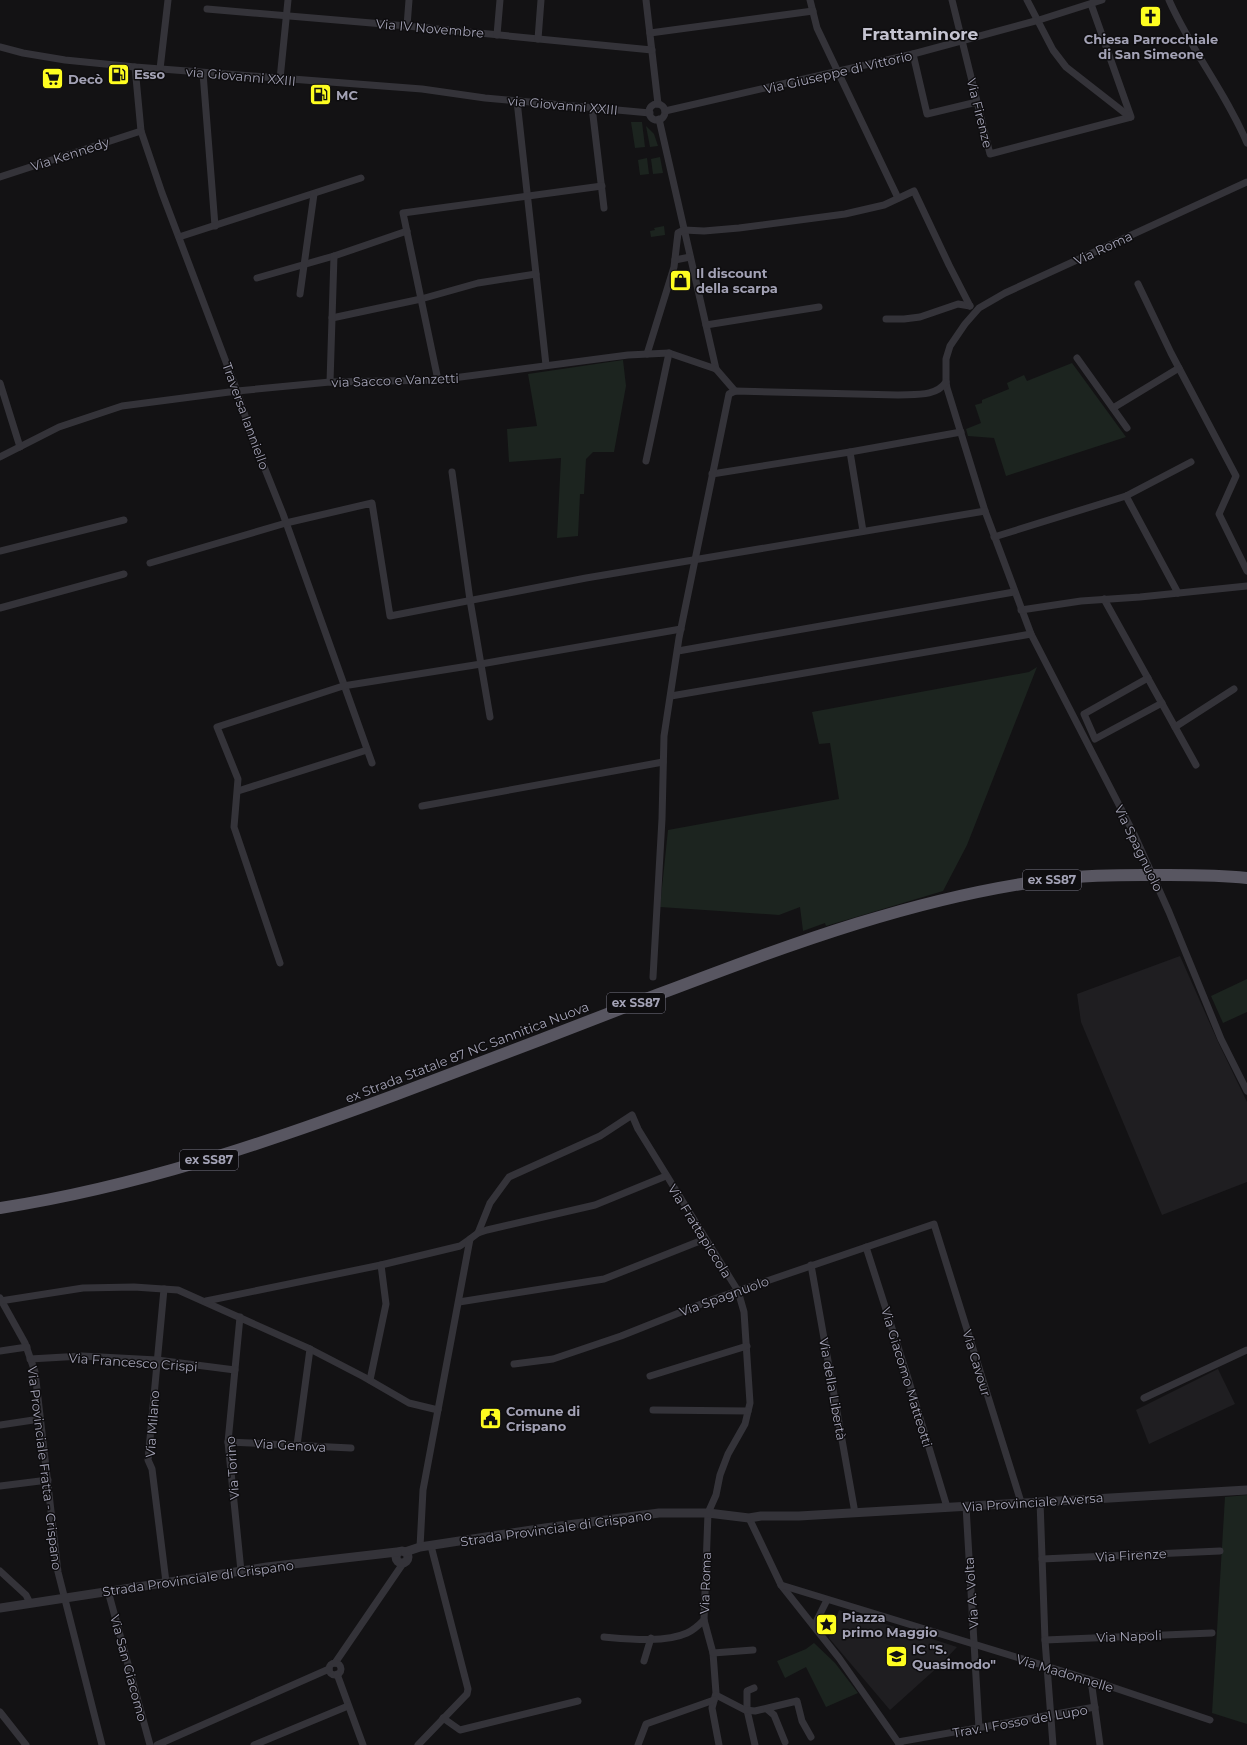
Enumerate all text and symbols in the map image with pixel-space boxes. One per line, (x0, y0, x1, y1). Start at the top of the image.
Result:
church icon: Chiesa Parrocchiale di San Simeone (1138, 4, 1164, 30)
street label: Via IV Novembre (375, 15, 485, 41)
district label: Frattaminore (862, 24, 978, 44)
place label: Chiesa Parrocchiale di San Simeone (1084, 31, 1218, 62)
street label: Via Giuseppe di Vittorio (762, 47, 914, 97)
fuel station icon: Esso (106, 61, 132, 87)
street label: via Giovanni XXIII (185, 63, 297, 89)
supermarket icon: Decò (40, 66, 66, 92)
place label: Esso (134, 66, 165, 82)
place label: Decò (68, 71, 104, 87)
street label: Via Firenze (964, 77, 996, 150)
fuel station icon: MC (308, 82, 334, 108)
place label: MC (336, 87, 358, 103)
street label: via Giovanni XXIII (507, 92, 619, 118)
street label: Via Kennedy (29, 134, 112, 174)
street label: Via Roma (1071, 228, 1135, 268)
place label: Il discount della scarpa (696, 265, 778, 296)
shop icon: Il discount della scarpa (667, 267, 693, 293)
street label: Traversa Ianniello (219, 360, 273, 472)
street label: via Sacco e Vanzetti (331, 370, 459, 390)
street label: Via Spagnuolo (1111, 802, 1167, 894)
road number: ex SS87 (1023, 870, 1081, 890)
road number: ex SS87 (607, 993, 665, 1013)
street label: ex Strada Statale 87 NC Sannitica Nuova (343, 998, 591, 1106)
road number: ex SS87 (180, 1150, 238, 1170)
street label: Via Frattapiccola (665, 1181, 735, 1281)
street label: Via Spagnuolo (677, 1272, 771, 1320)
street label: Via Giacomo Matteotti (878, 1305, 936, 1449)
street label: Via Cavour (959, 1328, 995, 1398)
street label: Via della Libertà (816, 1336, 850, 1442)
street label: Via Francesco Crispi (68, 1350, 198, 1374)
street label: Via Provinciale Fratta - Crispano (25, 1365, 65, 1571)
street label: Via Milano (142, 1390, 162, 1458)
place label: Comune di Crispano (506, 1403, 580, 1434)
public building icon: Comune di Crispano (478, 1405, 504, 1431)
street label: Via Genova (253, 1435, 327, 1455)
street label: Via Torino (222, 1436, 242, 1500)
street label: Via Provinciale Aversa (962, 1489, 1104, 1515)
street label: Strada Provinciale di Crispano (459, 1507, 653, 1549)
street label: Via Firenze (1095, 1545, 1167, 1565)
street label: Via Roma (696, 1552, 714, 1614)
street label: Strada Provinciale di Crispano (101, 1557, 295, 1599)
street label: Via A. Volta (961, 1557, 981, 1629)
place label: Piazza primo Maggio (842, 1609, 938, 1640)
place icon: Piazza primo Maggio (813, 1611, 839, 1637)
street label: Via San Giacomo (107, 1613, 151, 1723)
street label: Via Napoli (1096, 1627, 1162, 1645)
place label: IC "S. Quasimodo" (912, 1641, 996, 1672)
school or university icon: IC "S. Quasimodo" (884, 1643, 910, 1669)
street label: Via Madonnelle (1014, 1651, 1116, 1695)
street label: Trav. I Fosso del Lupo (951, 1701, 1089, 1741)

